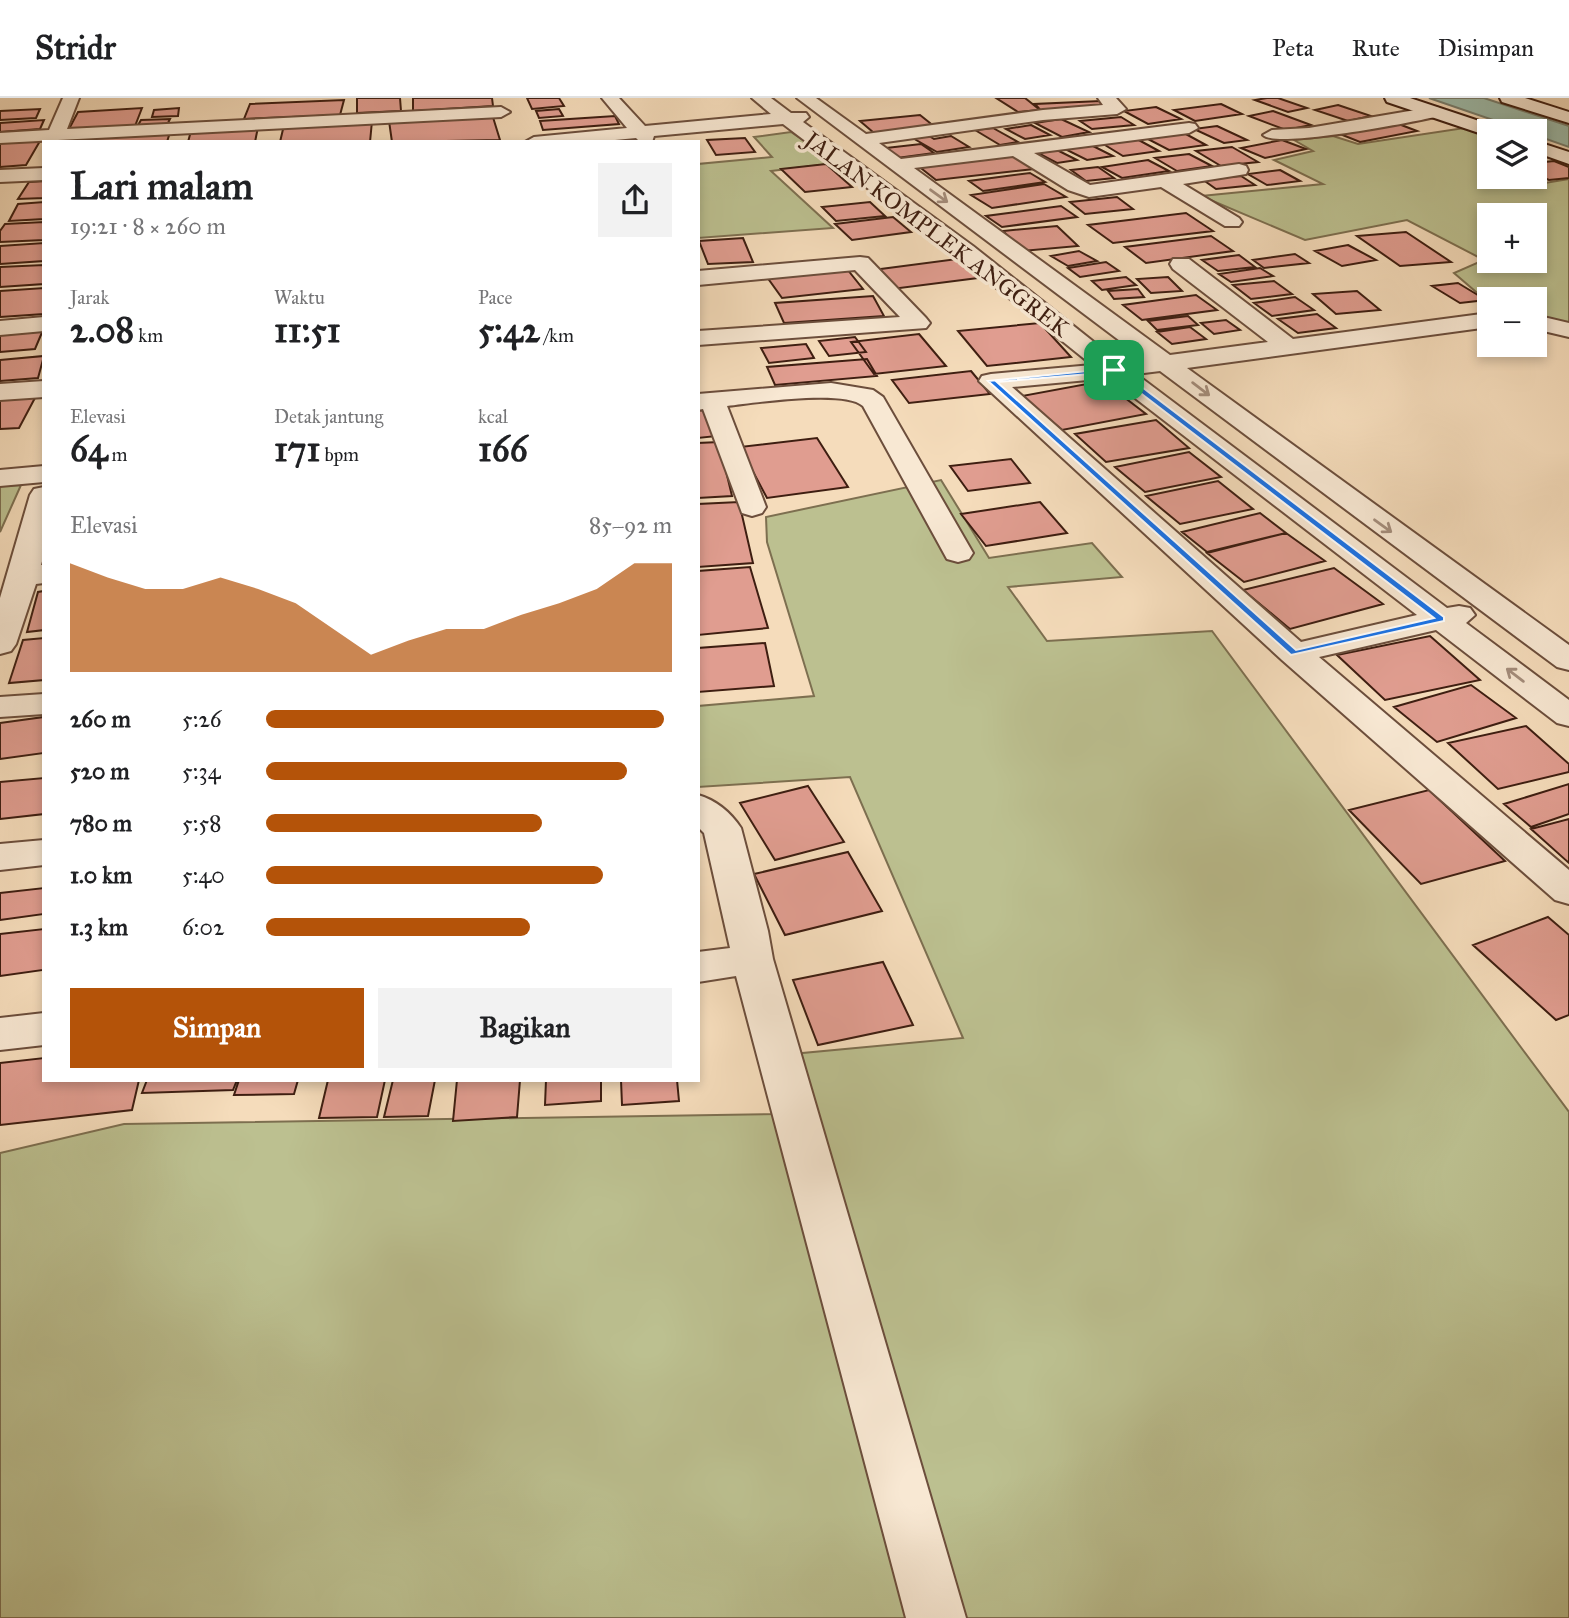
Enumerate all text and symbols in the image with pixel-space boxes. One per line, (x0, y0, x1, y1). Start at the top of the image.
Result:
text: Stridr (35, 28, 116, 68)
text: Peta (1272, 33, 1314, 63)
text: Rute (1352, 33, 1400, 63)
text: Disimpan (1438, 33, 1534, 63)
map controls (1477, 119, 1547, 357)
button: layers (1477, 119, 1547, 189)
street label: JALAN KOMPLEK ANGGREK (797, 124, 1075, 343)
text: Lari malam (70, 163, 253, 209)
button: share (598, 163, 672, 237)
one-way arrow (929, 188, 948, 203)
button: + (1477, 203, 1547, 273)
text: 19:21 · 8 × 260 m (70, 212, 226, 240)
text: Jarak (70, 286, 109, 309)
text: Waktu (274, 286, 325, 309)
text: Pace (478, 286, 512, 309)
button: − (1477, 287, 1547, 357)
text: 2.08 (70, 309, 134, 352)
text: 11:51 (274, 309, 341, 352)
text: 5:42 (478, 309, 540, 352)
text: km (134, 324, 163, 347)
text: /km (540, 324, 574, 347)
pin (1084, 340, 1144, 400)
icon: arrive (1095, 351, 1133, 389)
one-way arrow (1191, 382, 1210, 397)
text: Elevasi (70, 405, 126, 428)
text: Detak jantung (274, 405, 383, 428)
text: kcal (478, 405, 508, 428)
text: 64 (70, 428, 107, 471)
text: 171 (274, 428, 320, 471)
text: 166 (478, 428, 528, 471)
text: m (107, 443, 128, 466)
text: bpm (320, 443, 359, 466)
text: Elevasi (70, 511, 138, 539)
text: 85–92 m (589, 511, 672, 539)
one-way arrow (1373, 519, 1392, 533)
one-way arrow (1505, 668, 1524, 683)
text: 260 m (70, 705, 131, 733)
text: 5:26 (182, 705, 222, 733)
text: 520 m (70, 757, 130, 785)
text: 5:34 (182, 757, 221, 785)
text: 780 m (70, 809, 132, 837)
text: 5:58 (182, 809, 221, 837)
text: 1.0 km (70, 861, 132, 889)
text: 5:40 (182, 861, 225, 889)
text: 1.3 km (70, 913, 128, 941)
text: 6:02 (182, 913, 224, 941)
button: Simpan (70, 988, 364, 1068)
button: Bagikan (378, 988, 672, 1068)

